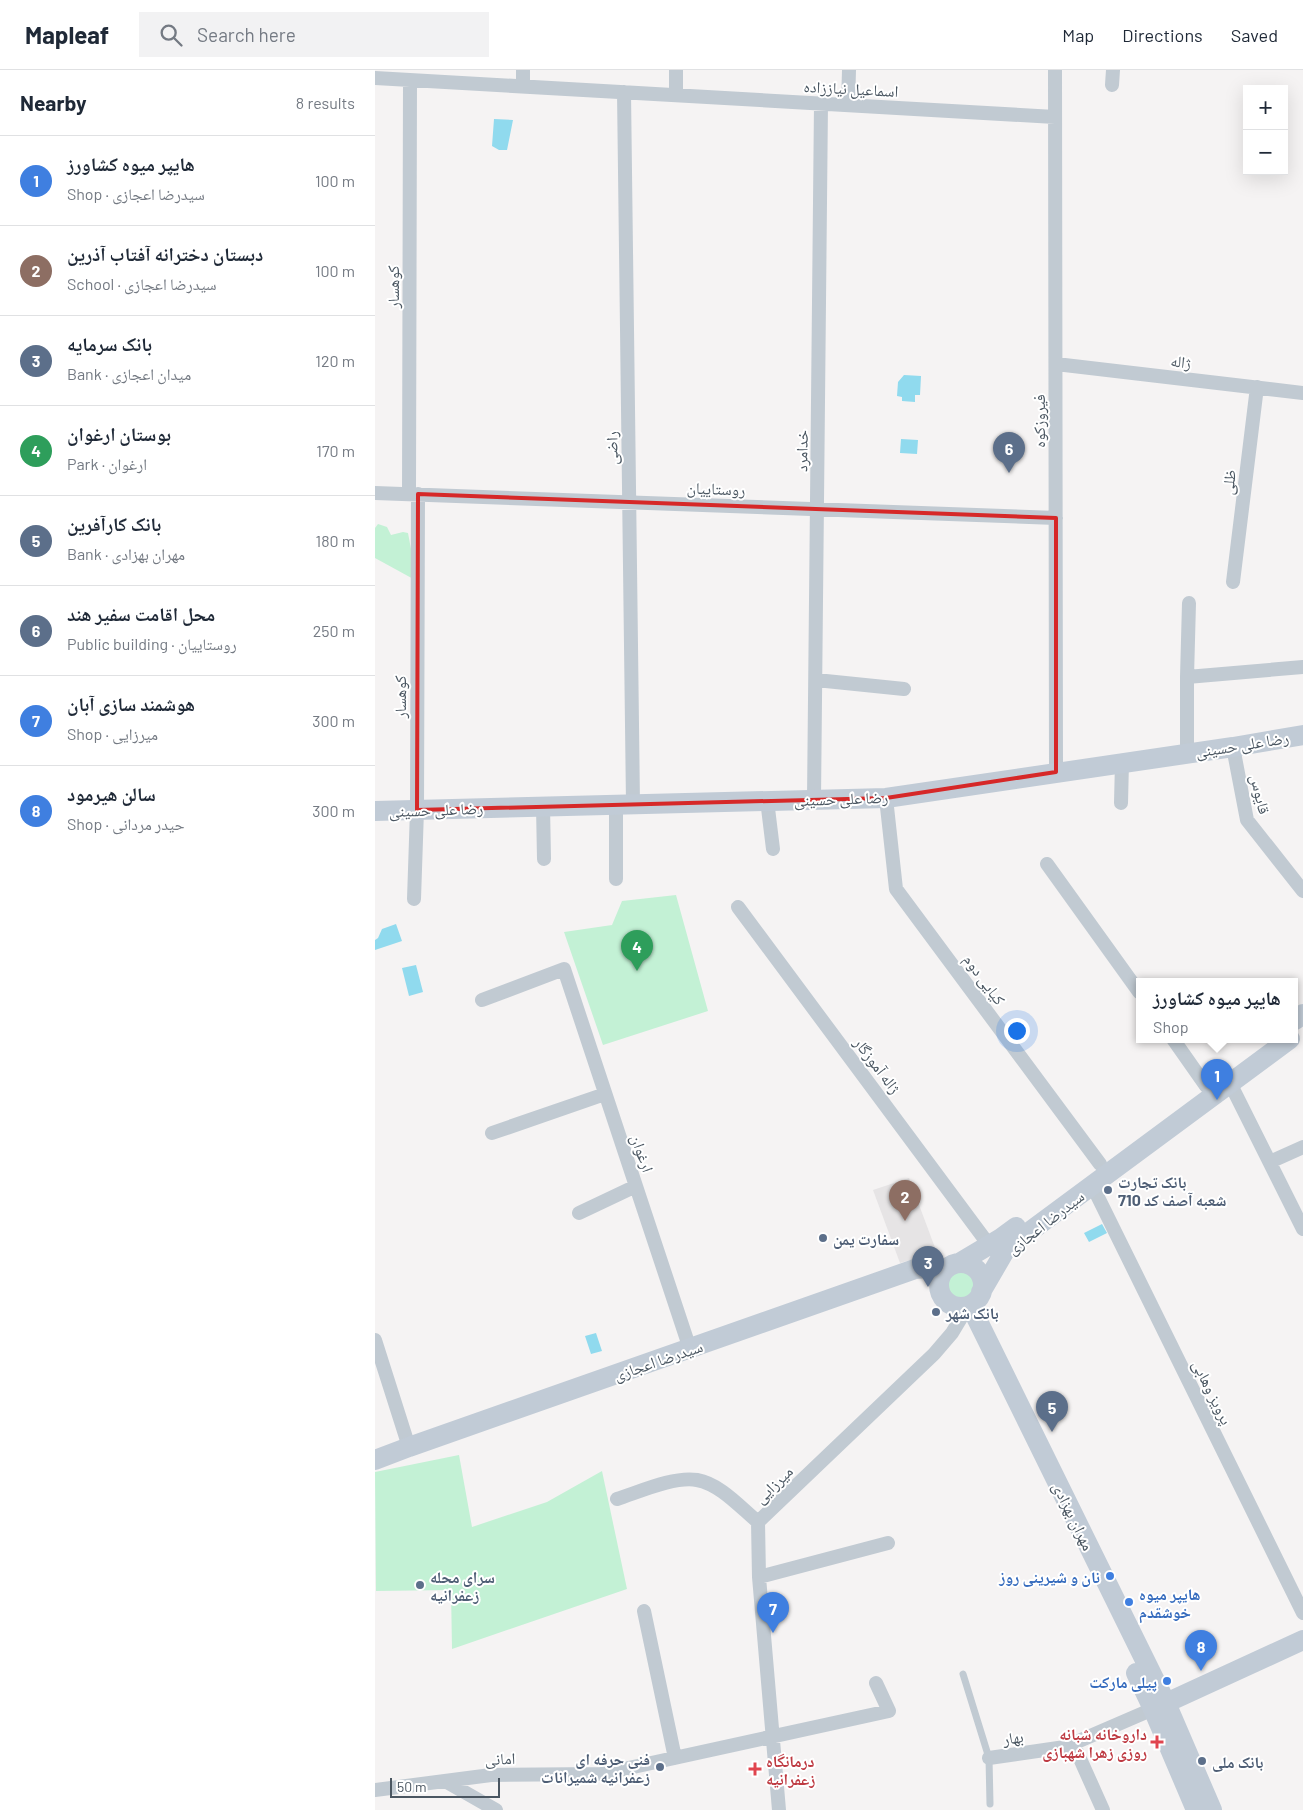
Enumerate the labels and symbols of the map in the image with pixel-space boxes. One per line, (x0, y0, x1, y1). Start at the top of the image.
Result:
street label: اسماعیل نیاززاده (803, 76, 899, 102)
street label: کوهسار (383, 265, 403, 310)
street label: ژاله (1169, 350, 1192, 373)
street label: فیروزکوه (1029, 394, 1049, 448)
street label: خدامرد (791, 430, 812, 472)
street label: راضی (601, 431, 623, 465)
pin: 6 (993, 432, 1025, 473)
street label: ظلی (1217, 468, 1241, 496)
street label: روستاییان (686, 477, 746, 501)
street label: کوهسار (390, 675, 410, 720)
street label: رضا علی حسینی (1194, 727, 1290, 763)
street label: قایوس (1245, 772, 1275, 816)
street label: رضا علی حسینی (793, 787, 889, 811)
street label: رضا علی حسینی (388, 798, 484, 822)
pin: 4 (621, 930, 653, 971)
street label: کیایی دوم (959, 950, 1010, 1010)
your location (1004, 1018, 1030, 1044)
street label: ژاله آموزگار (849, 1032, 905, 1097)
pin: 1 (1201, 1059, 1233, 1100)
street label: ارغوان (626, 1132, 658, 1175)
place label: بانک تجارت شعبه آصف کد 710 (1118, 1172, 1226, 1209)
pin: 2 (889, 1180, 921, 1221)
marker: بانک تجارت شعبه آصف کد 710 (1102, 1184, 1114, 1196)
street label: سیدرضا اعجازی (1003, 1186, 1089, 1260)
place label: سفارت یمن (833, 1229, 899, 1249)
marker: سفارت یمن (817, 1232, 829, 1244)
pin: 3 (912, 1246, 944, 1287)
place label: بانک شهر (945, 1303, 999, 1323)
marker: بانک شهر (930, 1306, 942, 1318)
street label: سیدرضا اعجازی (611, 1336, 705, 1386)
street label: پرویز وهابی (1187, 1357, 1237, 1429)
pin: 5 (1036, 1391, 1068, 1432)
street label: میرزایی (750, 1461, 798, 1508)
street label: مهران بهزادی (1048, 1479, 1099, 1554)
place label: سرای محله زعفرانیه (430, 1567, 495, 1604)
place label: نان و شيرينى روز (998, 1567, 1100, 1587)
marker: نان و شيرينى روز (1104, 1570, 1116, 1582)
marker: سرای محله زعفرانیه (414, 1579, 426, 1591)
place label: هایپر میوه خوشقدم (1139, 1584, 1201, 1624)
pin: 7 (757, 1592, 789, 1633)
marker: هایپر میوه خوشقدم (1123, 1596, 1135, 1608)
pin: 8 (1185, 1630, 1217, 1671)
place label: پیلی مارکت (1089, 1672, 1157, 1692)
marker: پیلی مارکت (1161, 1675, 1173, 1687)
place label: داروخانه شبانه روزی زهرا شهبازی (1042, 1724, 1147, 1762)
street label: بهار (1000, 1726, 1025, 1749)
marker: داروخانه شبانه روزی زهرا شهبازی (1151, 1736, 1163, 1748)
street label: امانی (484, 1748, 516, 1770)
place label: فنی حرفه ای زعفرانیه شمیرانات (541, 1749, 650, 1786)
place label: درمانگاه زعفرانیه (766, 1751, 815, 1788)
place label: بانک ملی (1212, 1752, 1263, 1772)
marker: بانک ملی (1196, 1755, 1208, 1767)
marker: فنی حرفه ای زعفرانیه شمیرانات (654, 1761, 666, 1773)
marker: درمانگاه زعفرانیه (748, 1762, 762, 1776)
scale bar (390, 1775, 500, 1798)

